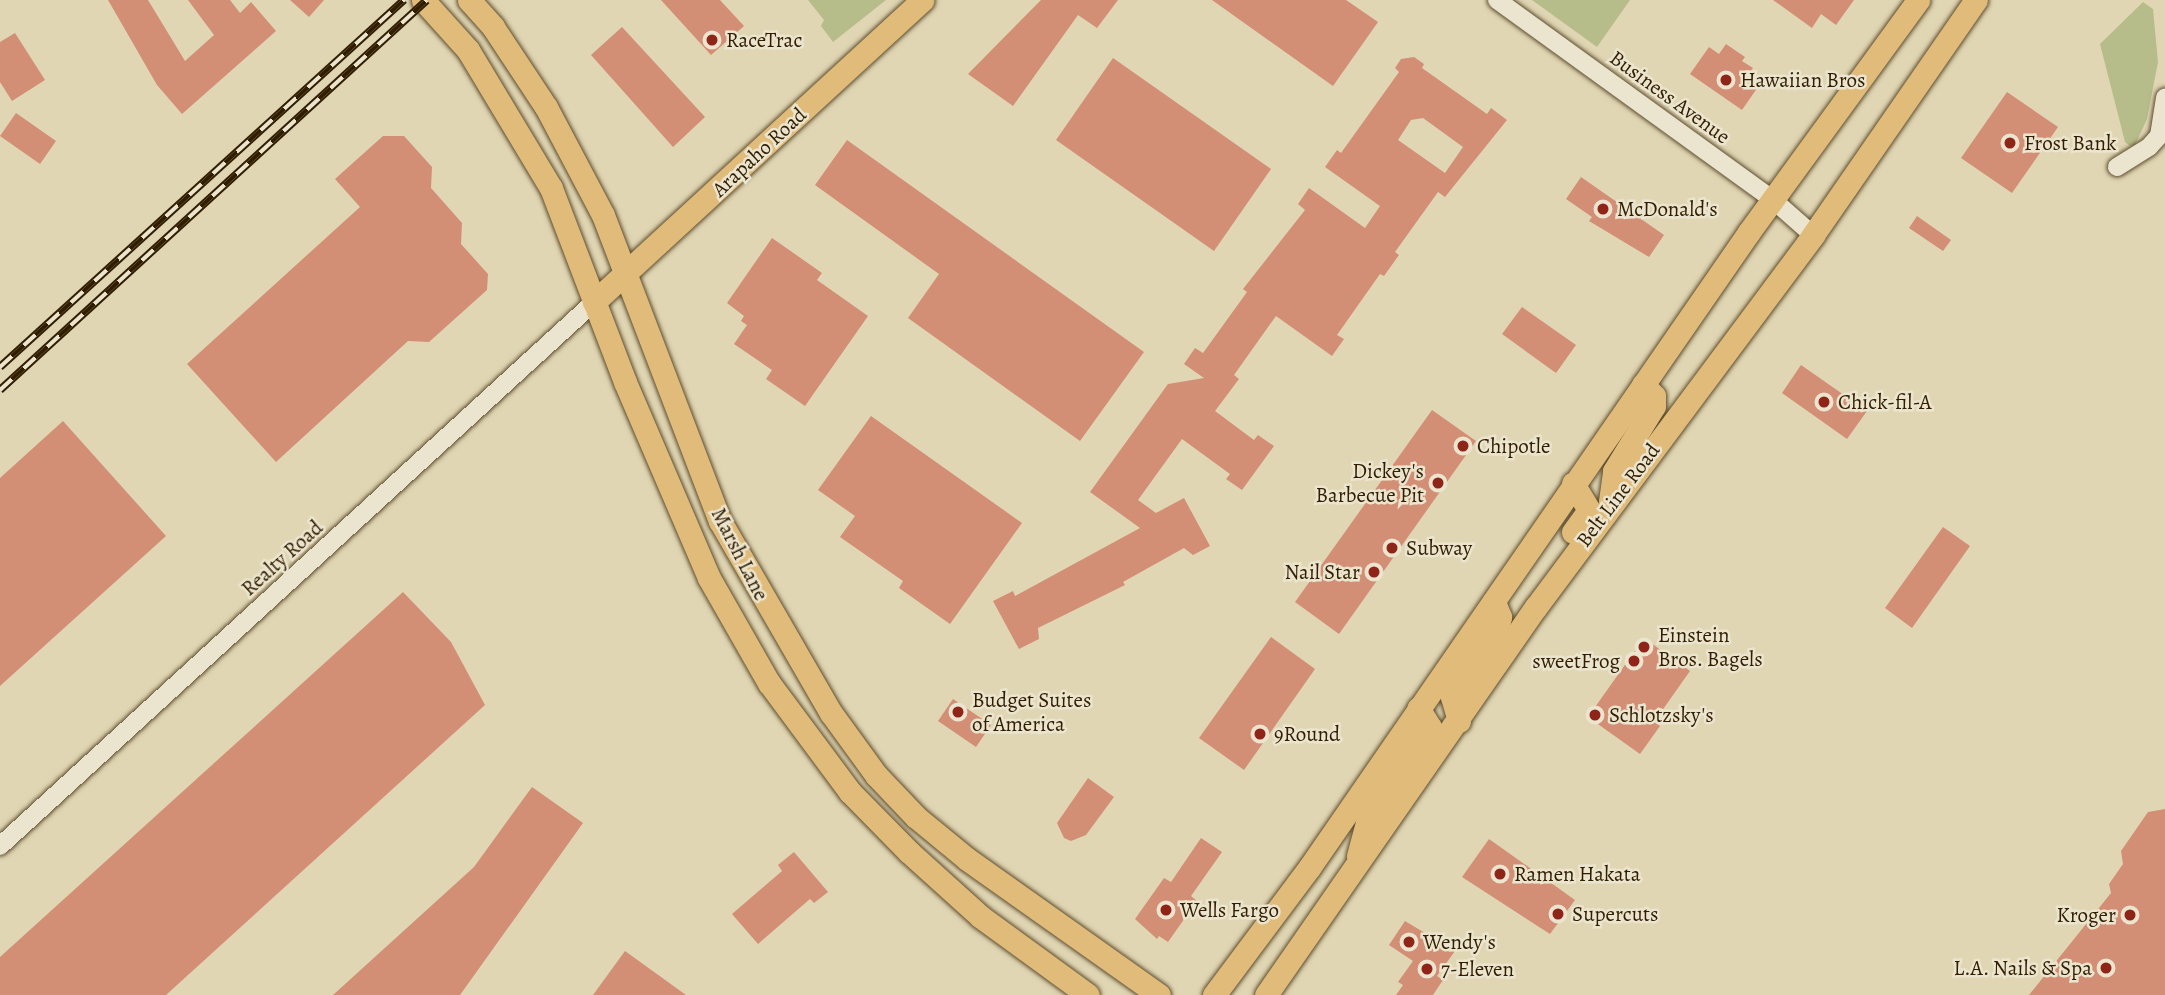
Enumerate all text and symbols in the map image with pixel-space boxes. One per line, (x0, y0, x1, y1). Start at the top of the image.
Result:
place label: RaceTrac (726, 27, 802, 53)
marker: RaceTrac (704, 32, 720, 48)
street label: Business Avenue (1605, 45, 1735, 149)
place label: Hawaiian Bros (1740, 67, 1865, 93)
marker: Hawaiian Bros (1718, 72, 1734, 88)
street label: Arapaho Road (707, 102, 811, 202)
place label: Frost Bank (2024, 130, 2116, 156)
marker: Frost Bank (2002, 135, 2018, 151)
place label: McDonald's (1617, 196, 1718, 222)
marker: McDonald's (1595, 201, 1611, 217)
place label: Chick-fil-A (1838, 389, 1932, 415)
marker: Chick-fil-A (1816, 394, 1832, 410)
place label: Chipotle (1477, 433, 1550, 459)
marker: Chipotle (1455, 438, 1471, 454)
street label: Belt Line Road (1571, 438, 1665, 552)
place label: Dickey's Barbecue Pit (1316, 458, 1424, 508)
marker: Dickey's Barbecue Pit (1430, 475, 1446, 491)
street label: Marsh Lane (706, 503, 774, 605)
street label: Realty Road (236, 515, 328, 601)
place label: Subway (1406, 535, 1472, 561)
marker: Subway (1384, 540, 1400, 556)
place label: Nail Star (1284, 559, 1360, 585)
marker: Nail Star (1366, 564, 1382, 580)
place label: Einstein Bros. Bagels (1658, 622, 1763, 672)
marker: Einstein Bros. Bagels (1636, 639, 1652, 655)
place label: sweetFrog (1532, 648, 1620, 674)
marker: sweetFrog (1626, 653, 1642, 669)
place label: Budget Suites of America (972, 687, 1091, 737)
place label: Schlotzsky's (1609, 702, 1714, 728)
marker: Budget Suites of America (950, 704, 966, 720)
marker: Schlotzsky's (1587, 707, 1603, 723)
place label: 9Round (1274, 721, 1340, 747)
marker: 9Round (1252, 726, 1268, 742)
place label: Ramen Hakata (1514, 861, 1640, 887)
marker: Ramen Hakata (1492, 866, 1508, 882)
place label: Wells Fargo (1180, 897, 1279, 923)
place label: Supercuts (1572, 901, 1658, 927)
marker: Wells Fargo (1158, 902, 1174, 918)
place label: Kroger (2057, 902, 2116, 928)
marker: Supercuts (1550, 906, 1566, 922)
marker: Kroger (2122, 907, 2138, 923)
place label: Wendy's (1423, 929, 1496, 955)
marker: Wendy's (1401, 934, 1417, 950)
place label: L.A. Nails & Spa (1953, 955, 2092, 981)
place label: 7-Eleven (1441, 956, 1514, 982)
marker: L.A. Nails & Spa (2098, 960, 2114, 976)
marker: 7-Eleven (1419, 961, 1435, 977)

